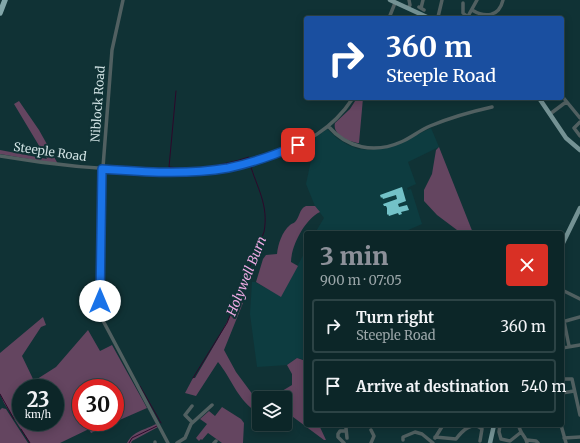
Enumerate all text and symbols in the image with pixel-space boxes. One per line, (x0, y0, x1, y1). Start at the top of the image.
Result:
text: 360 m (386, 29, 472, 65)
icon: right (320, 32, 372, 84)
text: Steeple Road (386, 64, 496, 87)
street label: Niblock Road (87, 65, 108, 143)
pin (281, 128, 315, 162)
icon: arrive (287, 134, 309, 156)
street label: Steeple Road (13, 139, 87, 164)
water label: Holywell Burn (222, 234, 270, 319)
text: 3 min (320, 241, 388, 272)
button: close (506, 244, 548, 286)
text: 900 m · 07:05 (320, 272, 402, 289)
position arrow (79, 280, 121, 322)
text: Turn right (356, 308, 434, 327)
icon: right (322, 315, 344, 337)
text: 360 m (500, 317, 546, 336)
text: Steeple Road (356, 327, 436, 344)
icon: arrive (322, 375, 344, 397)
text: Arrive at destination (356, 377, 509, 396)
text: 540 m (521, 377, 567, 396)
speed limit sign: 30 (72, 379, 124, 431)
text: 23 (27, 387, 49, 412)
map controls (252, 391, 292, 431)
button: layers (252, 391, 292, 431)
text: km/h (25, 408, 51, 421)

